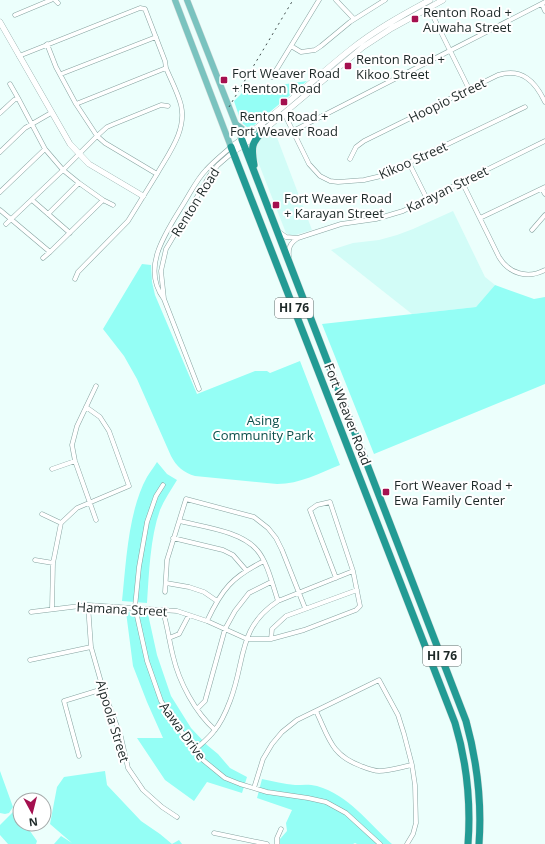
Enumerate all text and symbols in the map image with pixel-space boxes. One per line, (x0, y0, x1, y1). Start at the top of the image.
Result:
place label: Renton Road + Auwaha Street (423, 3, 512, 36)
marker: Renton Road + Auwaha Street (410, 14, 420, 24)
place label: Renton Road + Kikoo Street (356, 50, 445, 83)
marker: Renton Road + Kikoo Street (343, 61, 353, 71)
place label: Fort Weaver Road + Renton Road (232, 64, 340, 97)
street label: Hoopio Street (405, 73, 489, 126)
marker: Fort Weaver Road + Renton Road (219, 75, 229, 85)
marker: Renton Road + Fort Weaver Road (279, 97, 289, 107)
place label: Renton Road + Fort Weaver Road (230, 107, 338, 140)
street label: Kikoo Street (376, 137, 451, 183)
street label: Karayan Street (403, 161, 491, 217)
street label: Renton Road (167, 164, 223, 240)
place label: Fort Weaver Road + Karayan Street (284, 189, 392, 222)
marker: Fort Weaver Road + Karayan Street (271, 200, 281, 210)
road number: HI 76 (275, 298, 313, 318)
street label: Fort Weaver Road (320, 360, 376, 468)
park label: Asing Community Park (212, 411, 314, 444)
place label: Fort Weaver Road + Ewa Family Center (394, 476, 513, 509)
marker: Fort Weaver Road + Ewa Family Center (381, 487, 391, 497)
street label: Hamana Street (76, 598, 168, 620)
road number: HI 76 (423, 646, 461, 666)
street label: Aipoola Street (92, 678, 134, 765)
street label: Aawa Drive (156, 698, 210, 764)
north arrow (12, 792, 52, 832)
text: N (28, 814, 39, 830)

